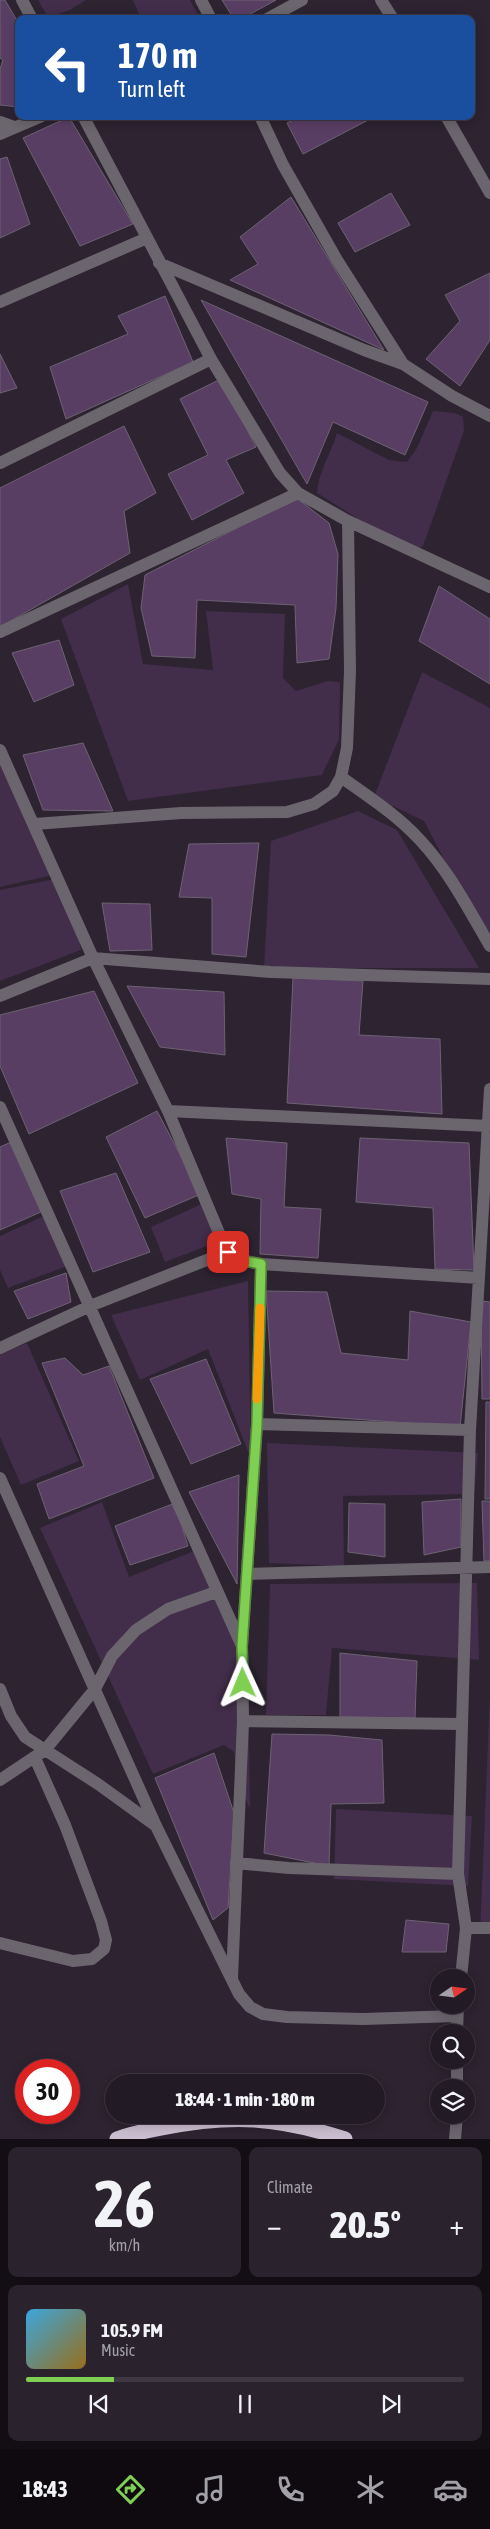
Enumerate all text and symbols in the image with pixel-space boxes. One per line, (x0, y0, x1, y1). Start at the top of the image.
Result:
icon: left (35, 35, 100, 100)
text: 170 m (118, 35, 197, 75)
text: Turn left (118, 76, 185, 102)
pin (207, 1231, 249, 1273)
icon: arrive (214, 1238, 242, 1266)
position arrow (216, 1656, 268, 1708)
north arrow (430, 1969, 475, 2014)
map controls (430, 1969, 475, 2124)
button: search (430, 2024, 475, 2069)
speed limit sign: 30 (15, 2059, 80, 2124)
button: layers (430, 2079, 475, 2124)
text: 18:44 · 1 min · 180 m (175, 2088, 315, 2110)
text: 26 (94, 2166, 155, 2241)
text: Climate (267, 2178, 313, 2196)
text: 20.5° (330, 2203, 401, 2246)
text: − (267, 2209, 282, 2241)
text: + (449, 2209, 464, 2241)
text: km/h (109, 2236, 140, 2254)
text: 105.9 FM (101, 2319, 163, 2341)
text: Music (101, 2341, 135, 2359)
icon: previous (85, 2390, 113, 2418)
icon: pause (231, 2390, 259, 2418)
icon: next (377, 2390, 405, 2418)
icon: directions (113, 2472, 148, 2507)
icon: music (193, 2472, 228, 2507)
icon: phone (273, 2472, 308, 2507)
icon: climate (353, 2472, 388, 2507)
icon: car (433, 2472, 468, 2507)
text: 18:43 (22, 2476, 68, 2502)

